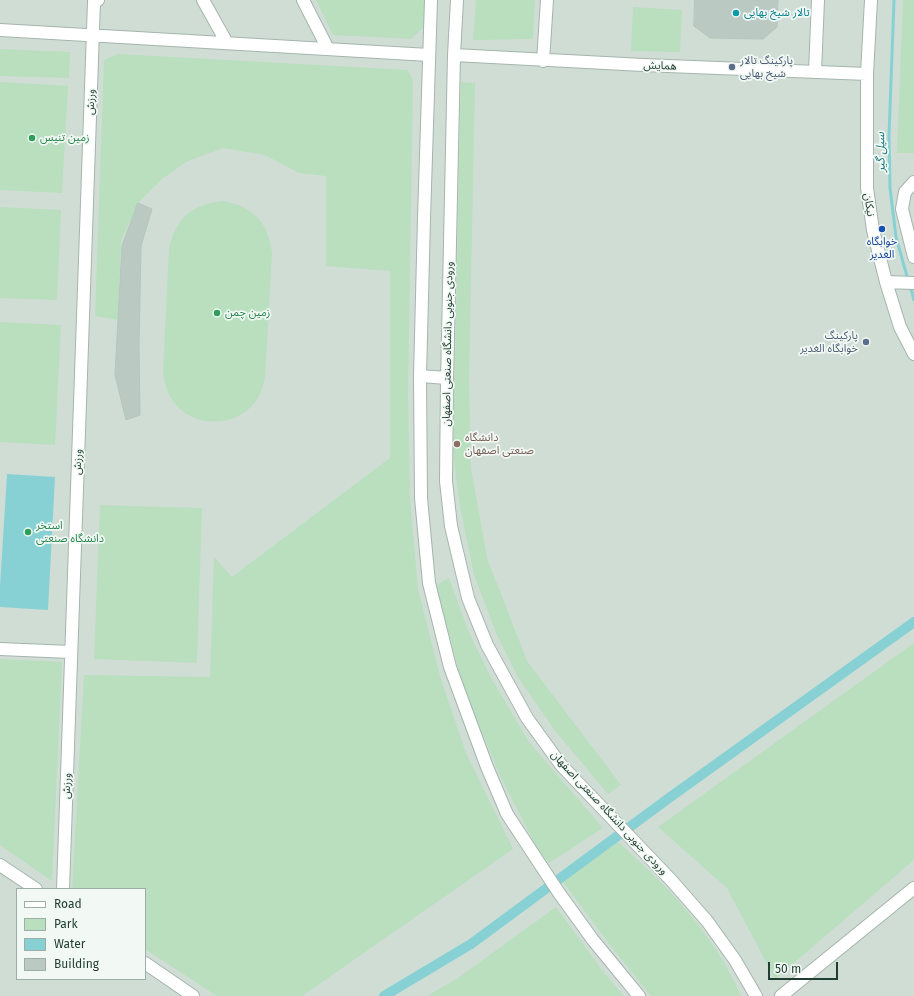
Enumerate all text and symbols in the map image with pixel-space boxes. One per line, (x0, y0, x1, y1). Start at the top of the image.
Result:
place label: تالار شیخ بهایی (744, 6, 810, 20)
marker: تالار شیخ بهایی (731, 8, 741, 18)
place label: پارکینگ تالار شیخ بهایی (740, 54, 793, 80)
street label: همایش (643, 59, 677, 73)
marker: پارکینگ تالار شیخ بهایی (727, 62, 737, 72)
street label: ورزش (84, 89, 98, 115)
place label: زمین تنیس (40, 131, 90, 145)
water label: سیل گیر (873, 132, 889, 172)
marker: زمین تنیس (27, 133, 37, 143)
street label: نیکان (861, 193, 877, 217)
marker: خوابگاه الغدیر (877, 224, 887, 234)
place label: خوابگاه الغدیر (867, 235, 897, 261)
street label: ورودی جنوبی دانشگاه صنعتی اصفهان (440, 261, 456, 427)
place label: زمین چمن (225, 306, 270, 320)
marker: زمین چمن (212, 308, 222, 318)
place label: پارکینگ خوابگاه الغدیر (800, 329, 858, 355)
marker: پارکینگ خوابگاه الغدیر (861, 337, 871, 347)
place label: دانشگاه صنعتی اصفهان (465, 431, 534, 457)
marker: دانشگاه صنعتی اصفهان (452, 439, 462, 449)
street label: ورزش (71, 449, 85, 475)
place label: استخر دانشگاه صنعتی (36, 519, 104, 545)
marker: استخر دانشگاه صنعتی (23, 527, 33, 537)
street label: ورودی جنوبی دانشگاه صنعتی اصفهان (548, 748, 670, 878)
street label: ورزش (60, 773, 74, 799)
legend (16, 888, 146, 980)
text: Road (54, 897, 82, 911)
text: Park (54, 917, 78, 931)
text: Water (54, 937, 85, 951)
scale bar (770, 954, 840, 980)
text: Building (54, 957, 99, 971)
text: 50 m (775, 962, 801, 976)

